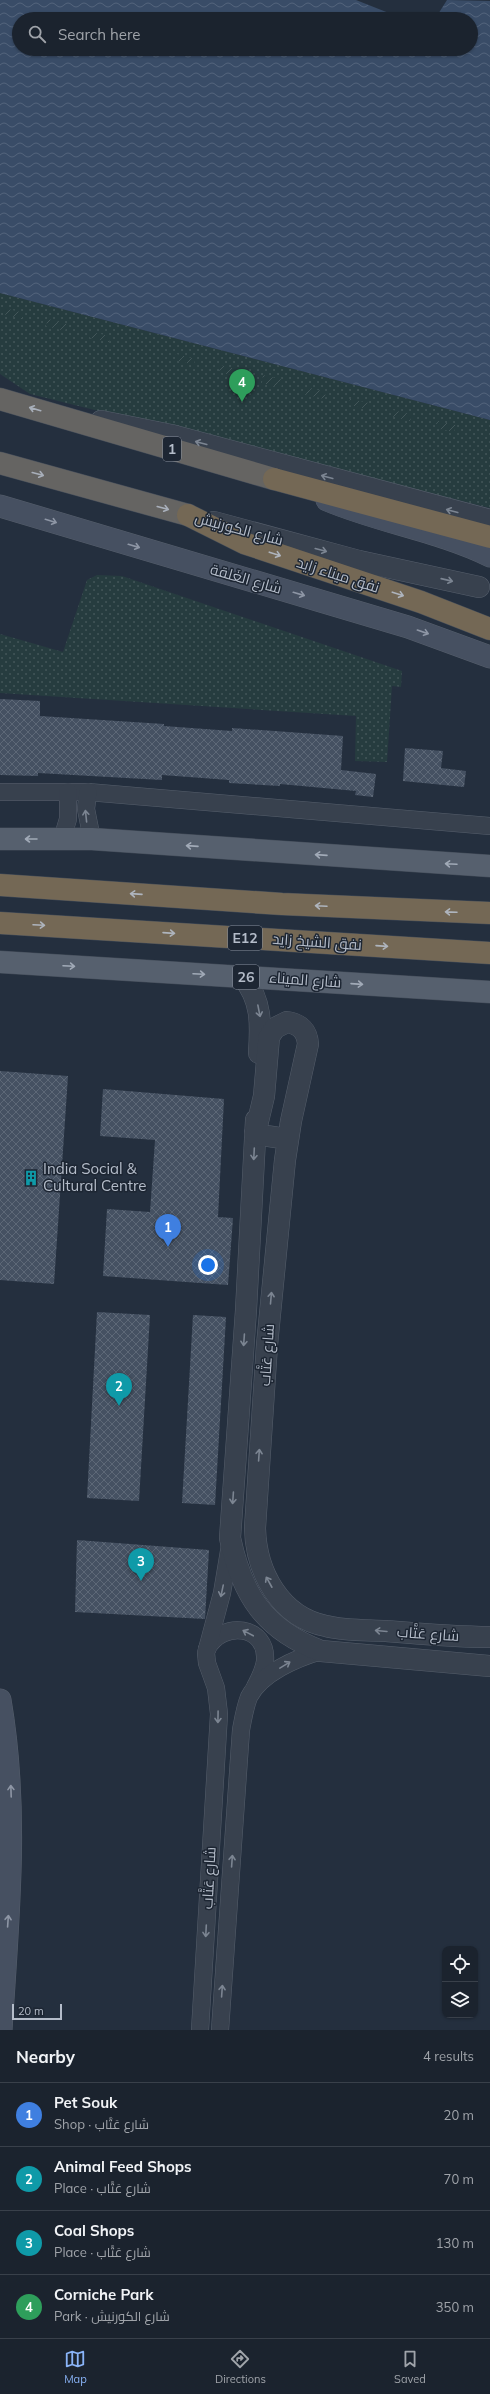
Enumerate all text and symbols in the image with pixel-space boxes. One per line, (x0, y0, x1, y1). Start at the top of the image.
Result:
search box (12, 12, 478, 56)
icon: search (26, 23, 48, 45)
text: Search here (58, 25, 140, 44)
pin: 4 (229, 369, 255, 402)
one-way arrow (29, 405, 42, 412)
road number: 1 (163, 437, 181, 461)
one-way arrow (195, 439, 208, 446)
one-way arrow (31, 470, 44, 478)
one-way arrow (320, 473, 333, 480)
one-way arrow (156, 505, 169, 512)
one-way arrow (446, 507, 459, 514)
street label: شارع الكورنيش (192, 508, 285, 551)
one-way arrow (44, 518, 57, 525)
one-way arrow (127, 543, 140, 550)
one-way arrow (314, 547, 327, 554)
one-way arrow (268, 551, 281, 558)
street label: نفق ميناء زايد (294, 552, 382, 598)
street label: شارع الغَلقة (208, 559, 284, 600)
one-way arrow (440, 577, 453, 585)
one-way arrow (292, 591, 305, 598)
one-way arrow (392, 591, 404, 599)
one-way arrow (417, 629, 430, 636)
one-way arrow (83, 810, 90, 823)
one-way arrow (25, 835, 38, 843)
one-way arrow (186, 843, 199, 850)
one-way arrow (315, 852, 328, 859)
one-way arrow (445, 861, 458, 868)
one-way arrow (130, 890, 143, 897)
one-way arrow (315, 902, 328, 910)
one-way arrow (445, 908, 458, 915)
one-way arrow (32, 921, 45, 929)
road number: E12 (228, 926, 262, 950)
one-way arrow (162, 929, 175, 936)
street label: نفق الشيخ زايد (271, 929, 362, 956)
one-way arrow (375, 943, 388, 950)
one-way arrow (62, 962, 75, 969)
road number: 26 (233, 965, 259, 989)
street label: شارع الميناء (268, 967, 342, 994)
one-way arrow (192, 970, 205, 977)
one-way arrow (350, 980, 363, 987)
one-way arrow (256, 1004, 264, 1017)
one-way arrow (250, 1147, 257, 1160)
place label: India Social & Cultural Centre (43, 1159, 147, 1195)
building icon: India Social & Cultural Centre (22, 1169, 40, 1187)
pin: 1 (155, 1214, 181, 1247)
your location (198, 1255, 218, 1275)
one-way arrow (268, 1292, 275, 1305)
street label: شارع عَتَّاب (255, 1323, 280, 1387)
one-way arrow (240, 1333, 247, 1346)
pin: 2 (106, 1373, 132, 1406)
one-way arrow (256, 1449, 263, 1462)
one-way arrow (230, 1491, 237, 1504)
pin: 3 (128, 1548, 154, 1581)
one-way arrow (265, 1577, 273, 1589)
one-way arrow (217, 1584, 225, 1597)
street label: شارع عَتَّاب (396, 1622, 460, 1647)
one-way arrow (375, 1628, 388, 1635)
one-way arrow (242, 1629, 254, 1637)
one-way arrow (279, 1661, 291, 1669)
one-way arrow (215, 1710, 222, 1723)
one-way arrow (7, 1785, 14, 1798)
street label: شارع عَتَّاب (197, 1846, 222, 1910)
one-way arrow (228, 1855, 235, 1868)
one-way arrow (5, 1915, 12, 1928)
one-way arrow (203, 1924, 210, 1937)
map controls (442, 1946, 478, 2018)
button: locate (442, 1946, 478, 1982)
button: layers (442, 1982, 478, 2018)
one-way arrow (219, 1985, 226, 1998)
scale bar (12, 2002, 62, 2021)
text: 20 m (18, 2004, 44, 2018)
text: Nearby (16, 2046, 75, 2067)
text: 4 results (423, 2048, 474, 2064)
text: Pet Souk (54, 2093, 117, 2112)
text: 1 (25, 2107, 33, 2123)
text: 20 m (444, 2107, 474, 2123)
text: Shop · شارع عَتَّاب (54, 2116, 149, 2132)
text: Animal Feed Shops (54, 2157, 192, 2176)
text: 2 (25, 2171, 33, 2187)
text: 70 m (444, 2171, 474, 2187)
text: Place · شارع عَتَّاب (54, 2180, 151, 2196)
text: Coal Shops (54, 2221, 134, 2240)
text: 3 (25, 2235, 33, 2251)
text: 130 m (436, 2235, 474, 2251)
text: Place · شارع عَتَّاب (54, 2244, 151, 2260)
text: Corniche Park (54, 2285, 154, 2304)
text: 4 (25, 2299, 33, 2315)
text: 350 m (436, 2299, 474, 2315)
text: Park · شارع الكورنيش (54, 2308, 170, 2324)
tab: Map (64, 2348, 87, 2386)
tab: Directions (215, 2348, 266, 2386)
tab: Saved (394, 2348, 426, 2386)

